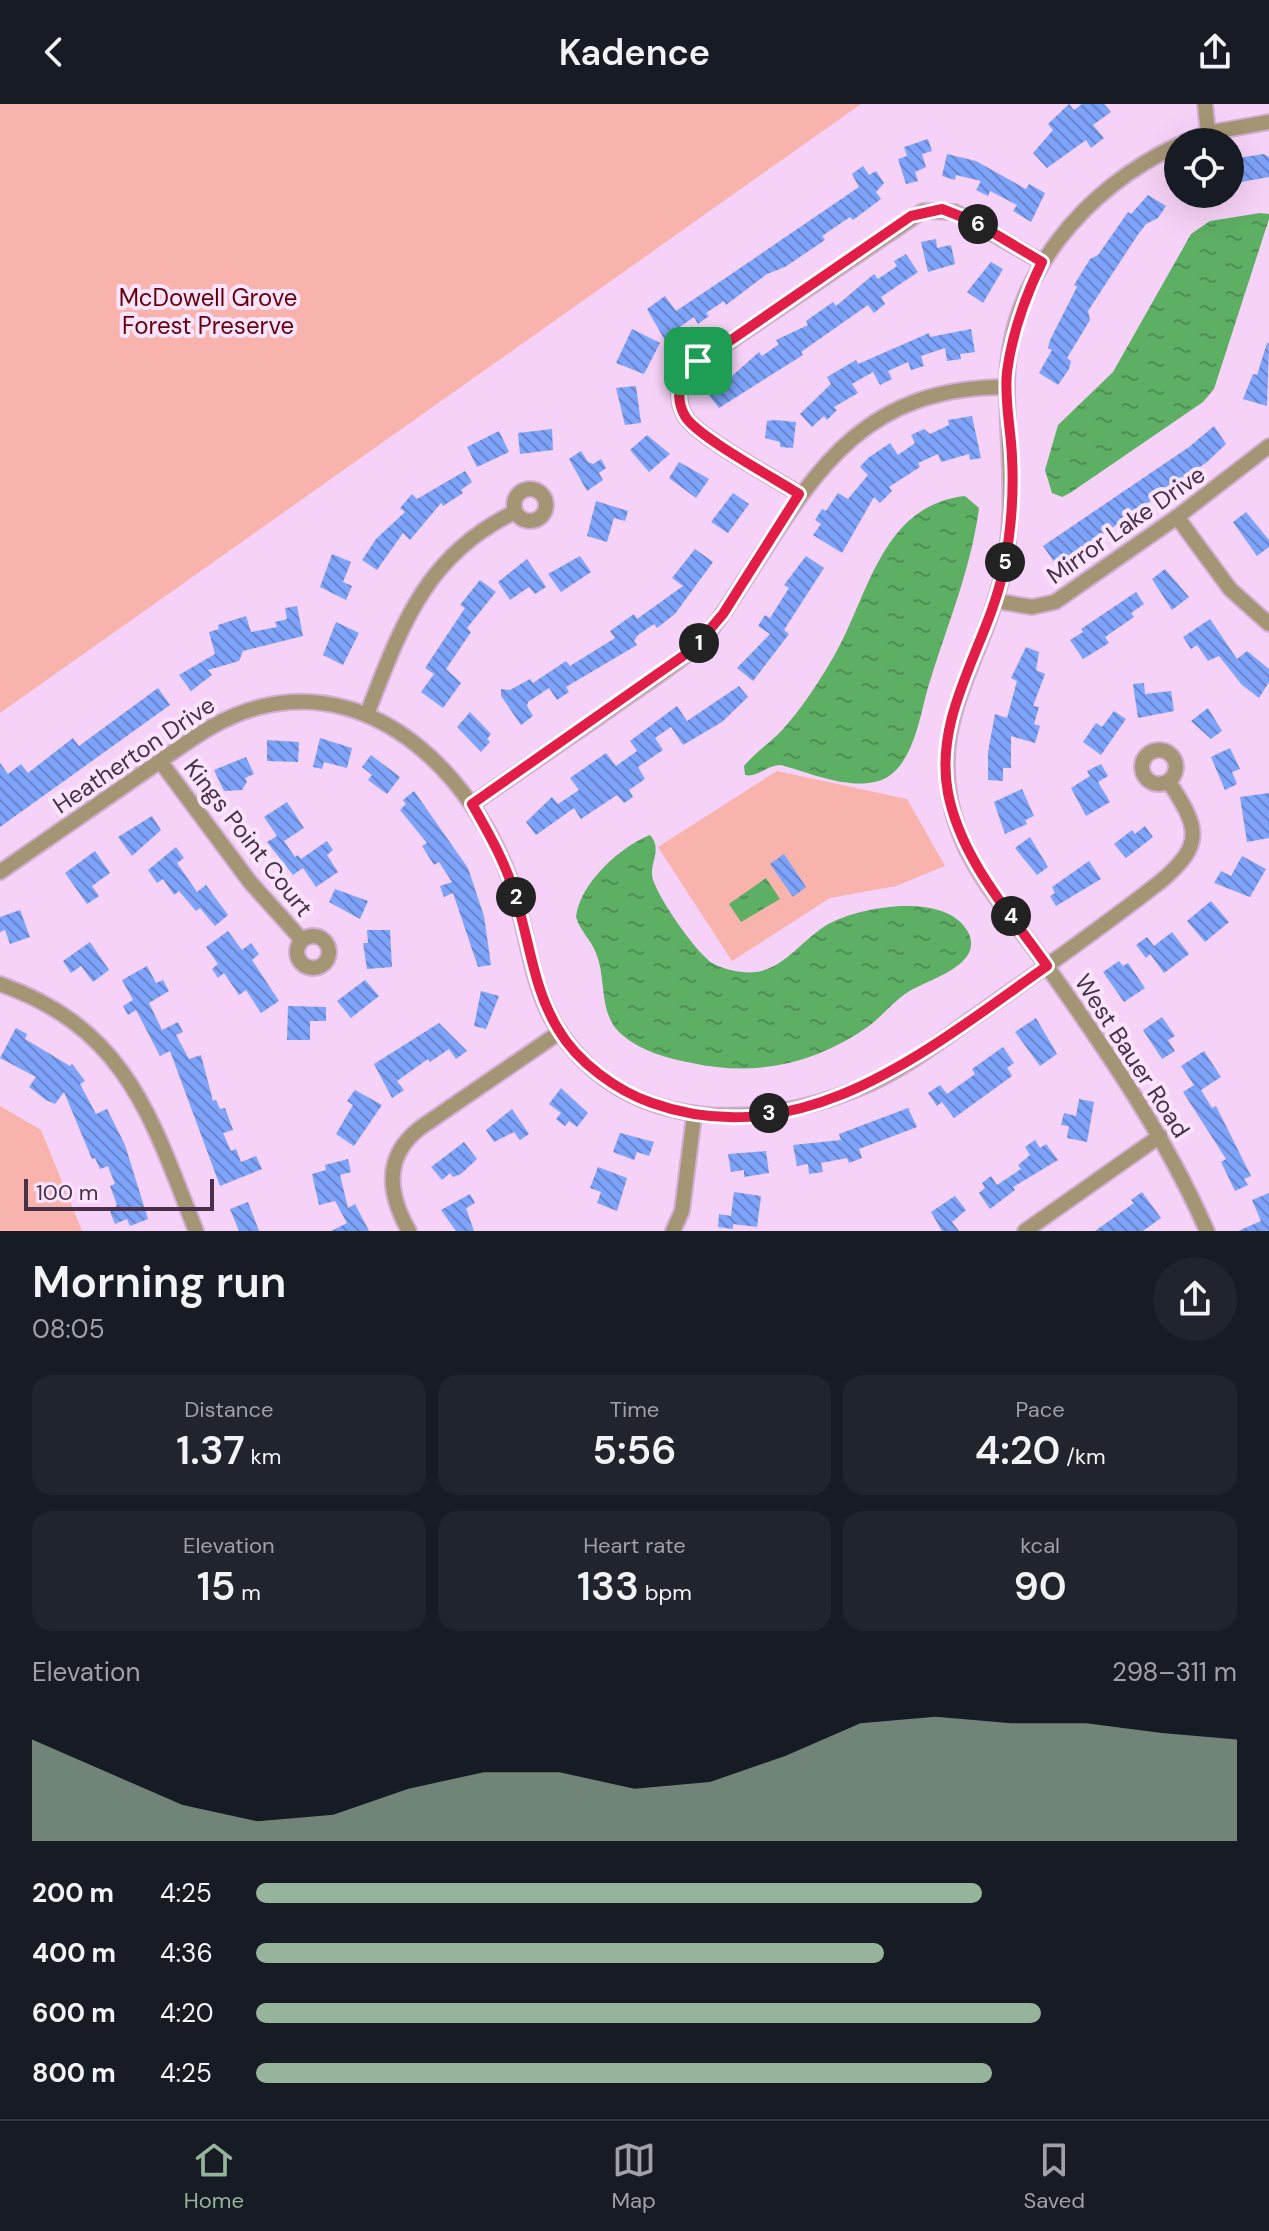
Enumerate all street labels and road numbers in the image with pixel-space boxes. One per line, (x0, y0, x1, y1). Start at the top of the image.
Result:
street label: Mirror Lake Drive (1040, 458, 1211, 591)
street label: Heatherton Drive (47, 689, 221, 820)
street label: Kings Point Court (177, 753, 320, 923)
street label: West Bauer Road (1068, 968, 1197, 1143)

